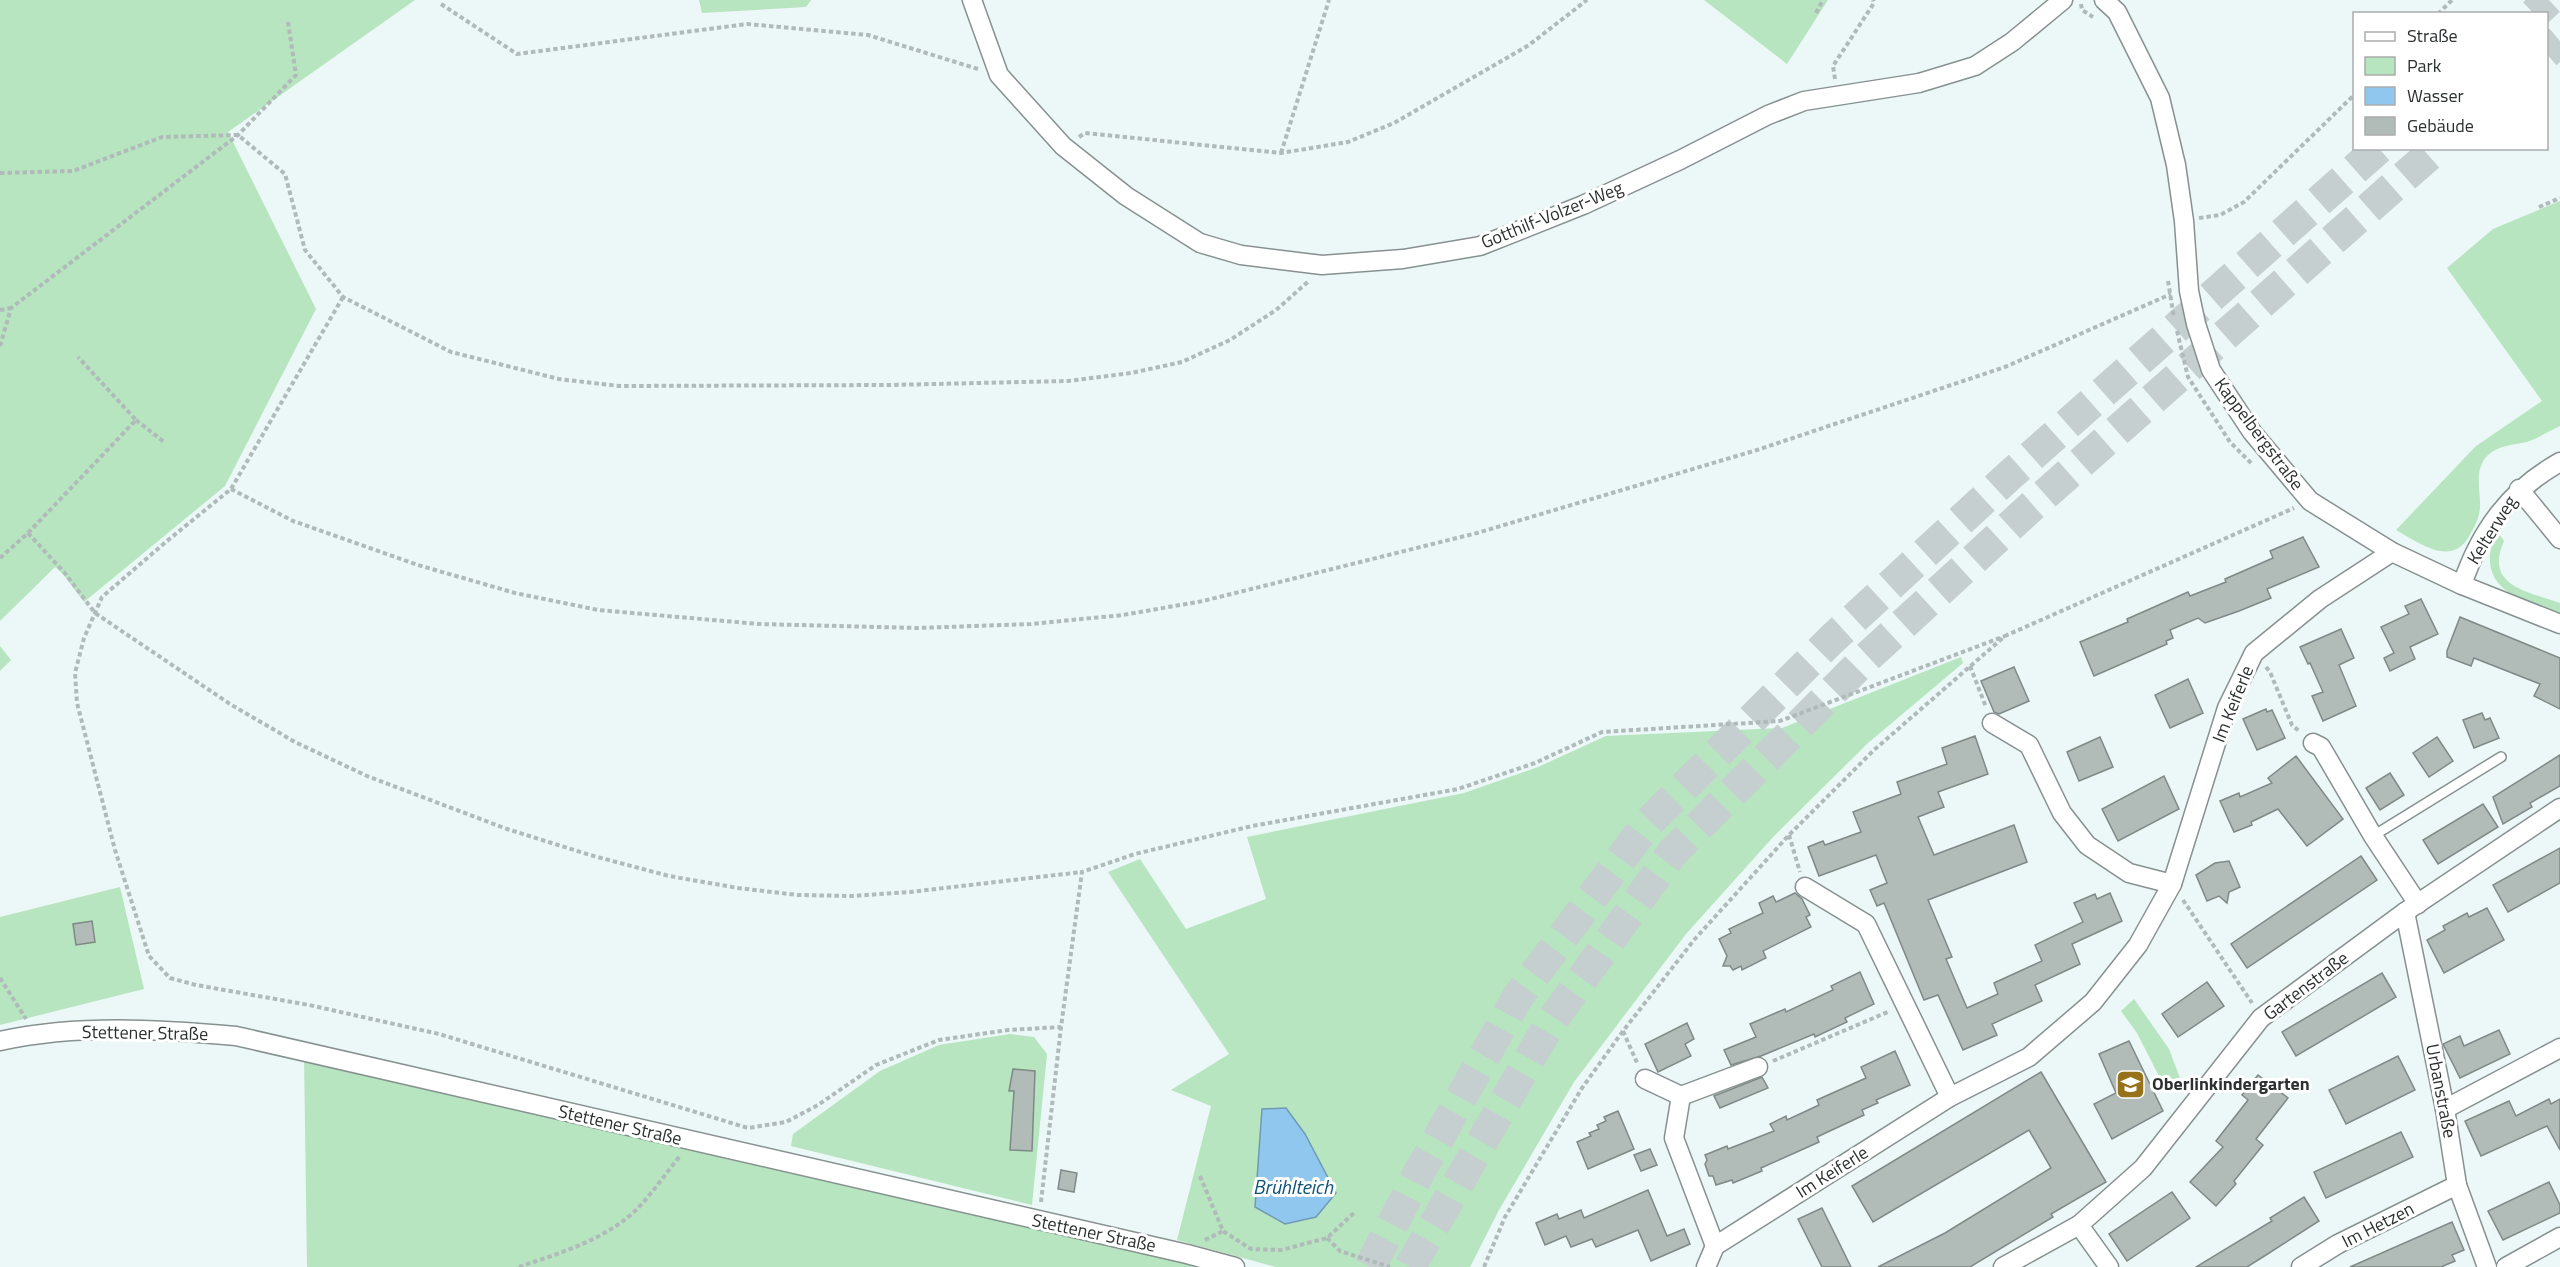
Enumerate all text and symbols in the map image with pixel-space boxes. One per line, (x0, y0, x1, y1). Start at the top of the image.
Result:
legend (2353, 12, 2548, 150)
text: Straße (2407, 22, 2458, 49)
text: Park (2407, 52, 2442, 79)
text: Wasser (2407, 82, 2464, 109)
text: Gebäude (2407, 112, 2474, 139)
street label: Gotthilf-Volzer-Weg (1477, 174, 1627, 255)
street label: Kappelbergstraße (2208, 372, 2311, 496)
street label: Kelterweg (2460, 490, 2523, 569)
street label: Im Keiferle (2205, 661, 2260, 746)
street label: Gartenstraße (2257, 944, 2354, 1027)
street label: Stettener Straße (82, 1018, 208, 1047)
street label: Urbanstraße (2419, 1042, 2464, 1140)
school or university icon: Oberlinkindergarten (2115, 1068, 2147, 1100)
place label: Oberlinkindergarten (2152, 1070, 2310, 1097)
street label: Stettener Straße (556, 1097, 685, 1152)
street label: Im Keiferle (1790, 1139, 1873, 1204)
water label: Brühlteich (1253, 1171, 1334, 1202)
street label: Im Hetzen (2337, 1195, 2419, 1254)
street label: Stettener Straße (1030, 1206, 1159, 1259)

